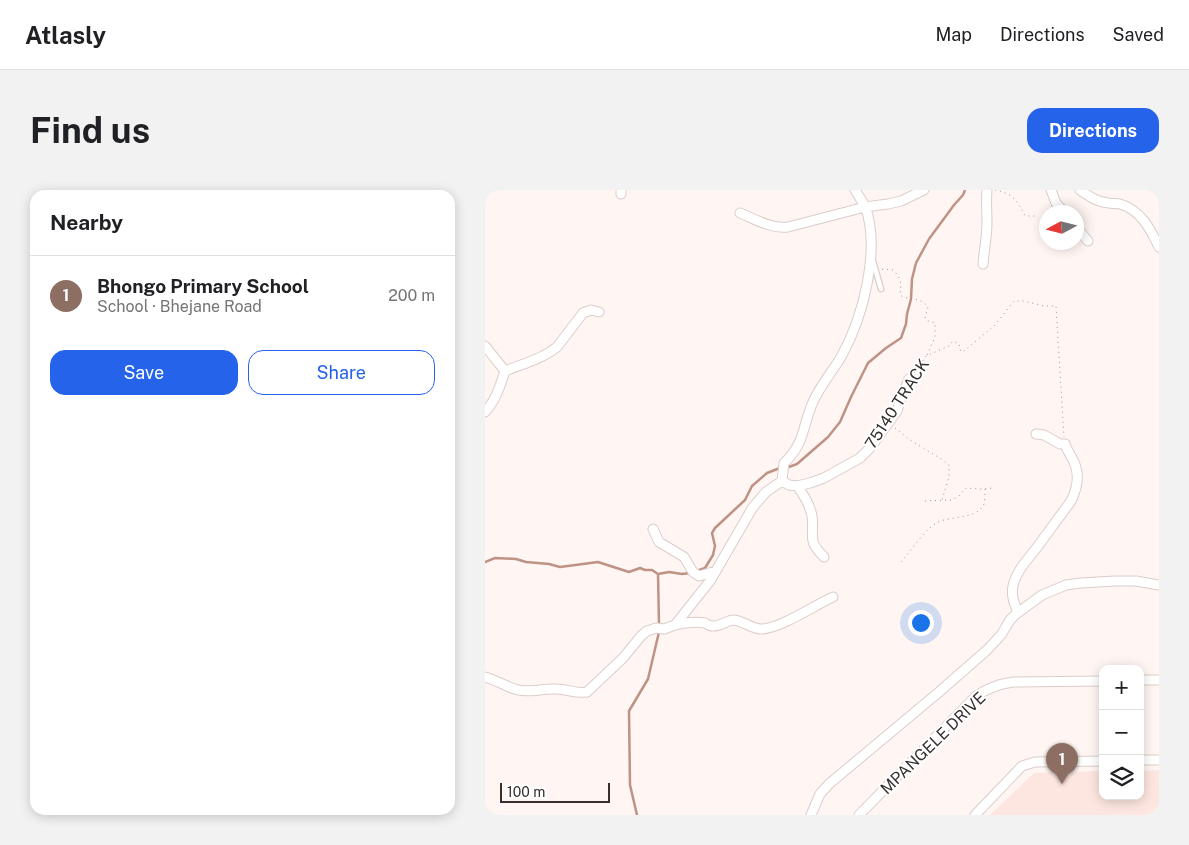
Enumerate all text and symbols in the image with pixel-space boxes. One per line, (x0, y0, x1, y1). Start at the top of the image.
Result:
text: Atlasly (25, 21, 106, 49)
text: Map (935, 24, 972, 45)
text: Directions (1000, 24, 1085, 45)
text: Saved (1113, 24, 1164, 45)
button: Directions (1027, 108, 1159, 153)
text: Find us (30, 110, 150, 151)
north arrow (1039, 205, 1084, 250)
text: Nearby (50, 210, 123, 235)
text: Bhongo Primary School (97, 275, 309, 297)
text: 1 (63, 286, 69, 305)
text: 200 m (388, 286, 435, 305)
text: School · Bhejane Road (97, 297, 262, 316)
button: Save (50, 350, 238, 395)
button: Share (248, 350, 435, 395)
street label: 75140 TRACK (861, 355, 933, 452)
your location (908, 610, 934, 636)
map controls (1099, 665, 1144, 800)
button: + (1099, 665, 1144, 710)
street label: MPANGELE DRIVE (876, 688, 990, 798)
button: − (1099, 710, 1144, 755)
pin: 1 (1046, 743, 1078, 784)
button: layers (1099, 755, 1144, 800)
scale bar (500, 780, 610, 803)
text: 100 m (507, 784, 545, 800)

